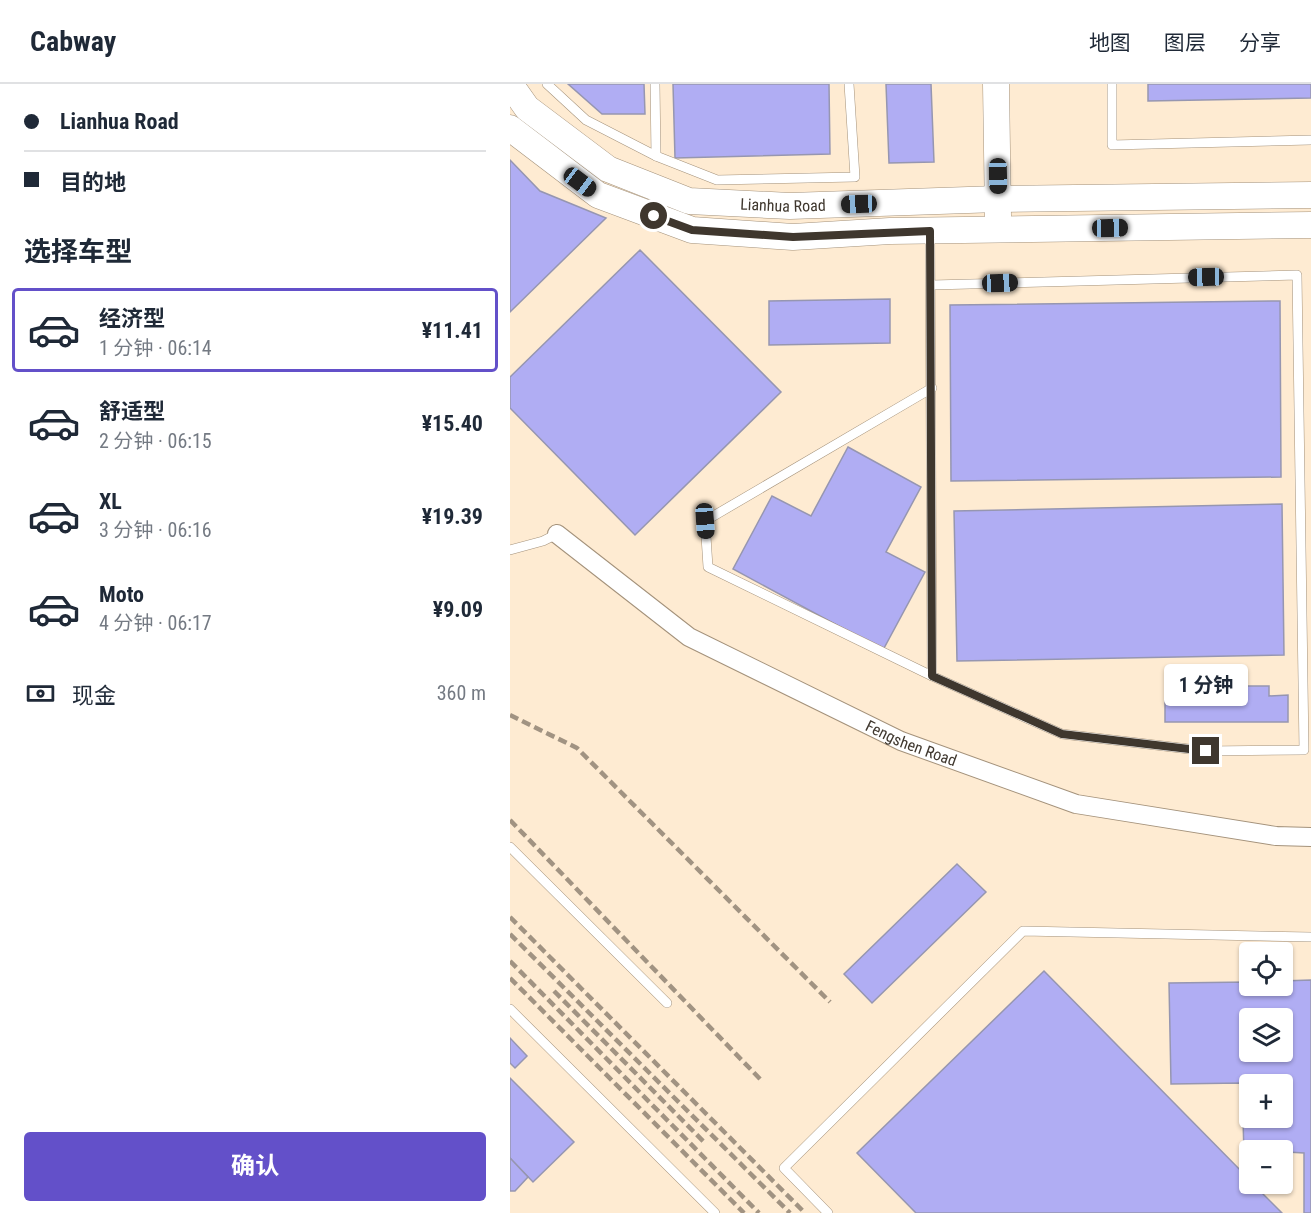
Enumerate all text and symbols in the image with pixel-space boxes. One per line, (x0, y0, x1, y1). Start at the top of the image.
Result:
text: Cabway (30, 25, 116, 58)
text: 地图 (1089, 31, 1131, 55)
text: 图层 (1164, 31, 1206, 55)
text: 分享 (1239, 31, 1281, 55)
text: Lianhua Road (60, 109, 179, 134)
car (989, 158, 1007, 194)
car (560, 164, 600, 200)
text: 目的地 (60, 170, 126, 195)
car (841, 194, 877, 214)
street label: Lianhua Road (740, 195, 826, 216)
route start (640, 202, 667, 229)
car (1092, 219, 1128, 237)
text: 选择车型 (24, 236, 132, 268)
car (1188, 268, 1224, 286)
car (982, 273, 1018, 293)
icon: car (27, 303, 81, 357)
text: 经济型 (99, 306, 165, 331)
text: ¥11.41 (422, 318, 483, 343)
text: 1 分钟 · 06:14 (99, 336, 212, 360)
icon: car (27, 396, 81, 450)
text: 舒适型 (99, 399, 165, 424)
text: ¥15.40 (422, 411, 483, 436)
text: 2 分钟 · 06:15 (99, 429, 212, 453)
icon: car (27, 489, 81, 543)
text: XL (99, 489, 122, 514)
car (695, 502, 715, 540)
text: ¥19.39 (422, 504, 483, 529)
text: 3 分钟 · 06:16 (99, 518, 212, 542)
icon: car (27, 582, 81, 636)
text: Moto (99, 582, 144, 607)
text: ¥9.09 (433, 597, 483, 622)
text: 4 分钟 · 06:17 (99, 611, 212, 635)
callout: 1 分钟 (1164, 664, 1248, 706)
text: 1 分钟 (1179, 673, 1233, 697)
icon: cash (24, 677, 57, 710)
text: 360 m (437, 681, 486, 705)
text: 现金 (72, 683, 116, 708)
street label: Fengshen Road (863, 716, 959, 770)
route end (1192, 737, 1219, 764)
map controls (1239, 942, 1293, 1194)
button: locate (1239, 942, 1293, 996)
button: layers (1239, 1008, 1293, 1062)
button: + (1239, 1074, 1293, 1128)
button: 确认 (24, 1132, 486, 1201)
button: − (1239, 1140, 1293, 1194)

